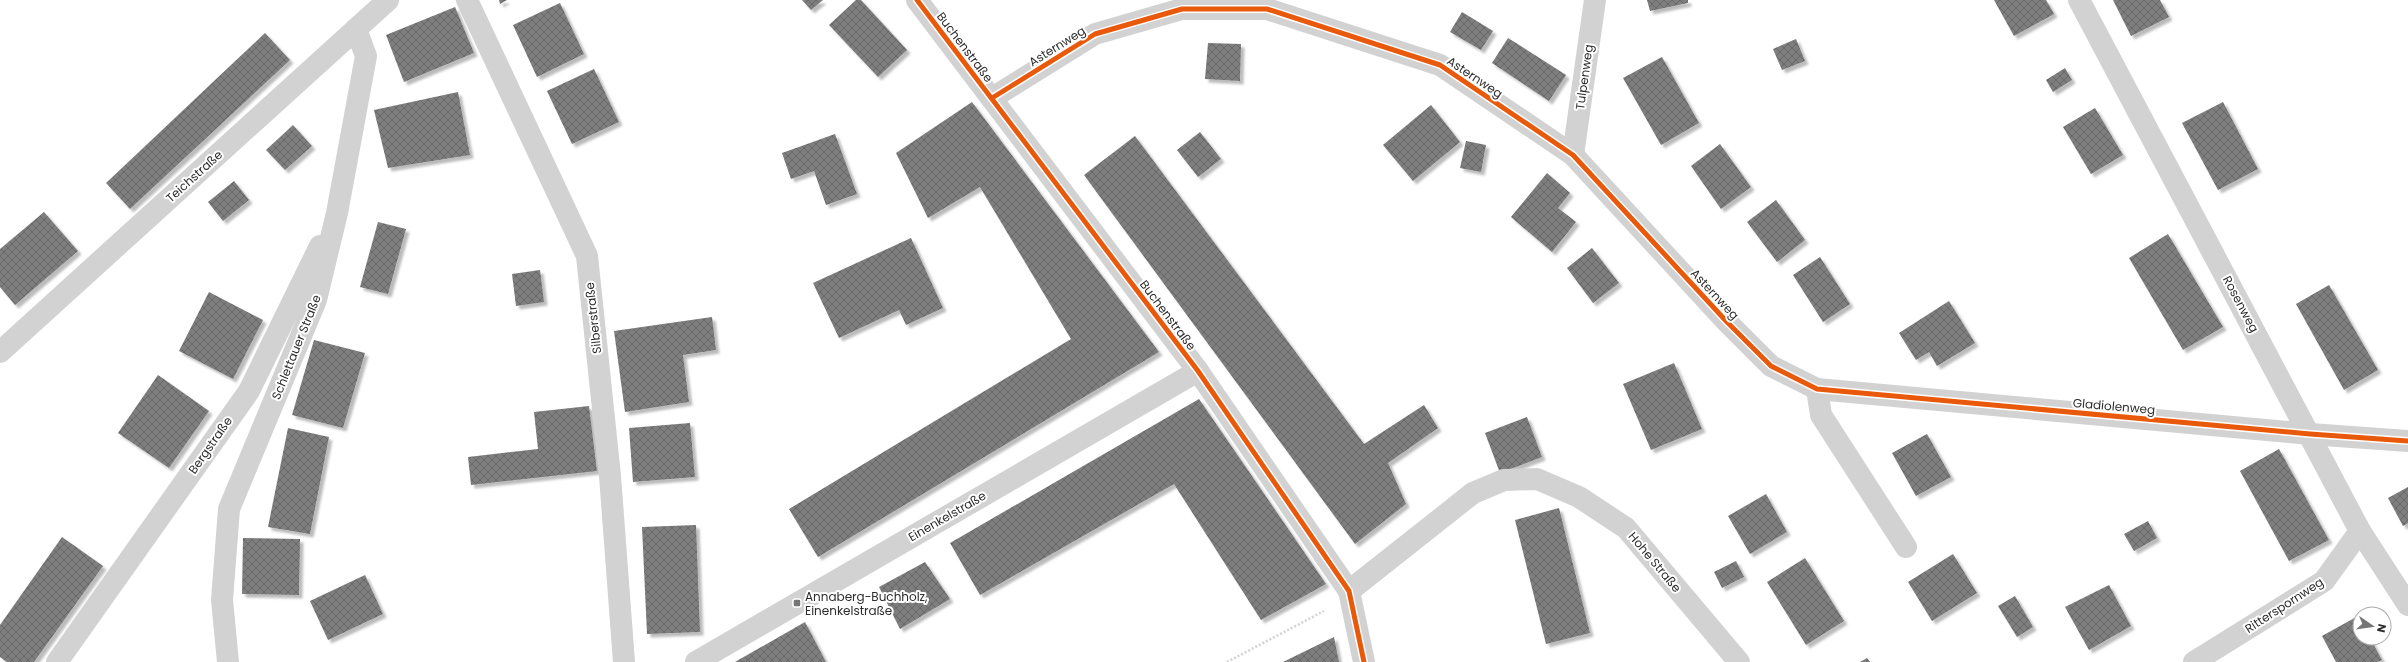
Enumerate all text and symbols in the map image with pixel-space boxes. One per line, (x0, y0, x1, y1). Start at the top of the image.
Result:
street label: Buchenstraße (933, 8, 997, 86)
street label: Asternweg (1025, 22, 1089, 70)
street label: Tulpenweg (1571, 43, 1597, 111)
street label: Asternweg (1444, 52, 1506, 102)
street label: Teichstraße (162, 146, 226, 206)
street label: Asternweg (1687, 265, 1743, 323)
street label: Rosenweg (2219, 273, 2263, 335)
street label: Buchenstraße (1136, 276, 1200, 354)
street label: Silberstraße (581, 281, 605, 355)
street label: Schlettauer Straße (267, 292, 325, 402)
street label: Gladiolenweg (2072, 394, 2156, 418)
street label: Bergstraße (184, 413, 236, 477)
street label: Einenkelstraße (905, 487, 989, 545)
street label: Hohe Straße (1625, 528, 1685, 596)
street label: Ritterspornweg (2241, 573, 2327, 637)
place label: Annaberg-Buchholz, Einenkelstraße (805, 588, 928, 619)
marker: Annaberg-Buchholz, Einenkelstraße (792, 598, 802, 608)
north arrow (2352, 606, 2392, 646)
text: N (2373, 622, 2390, 634)

